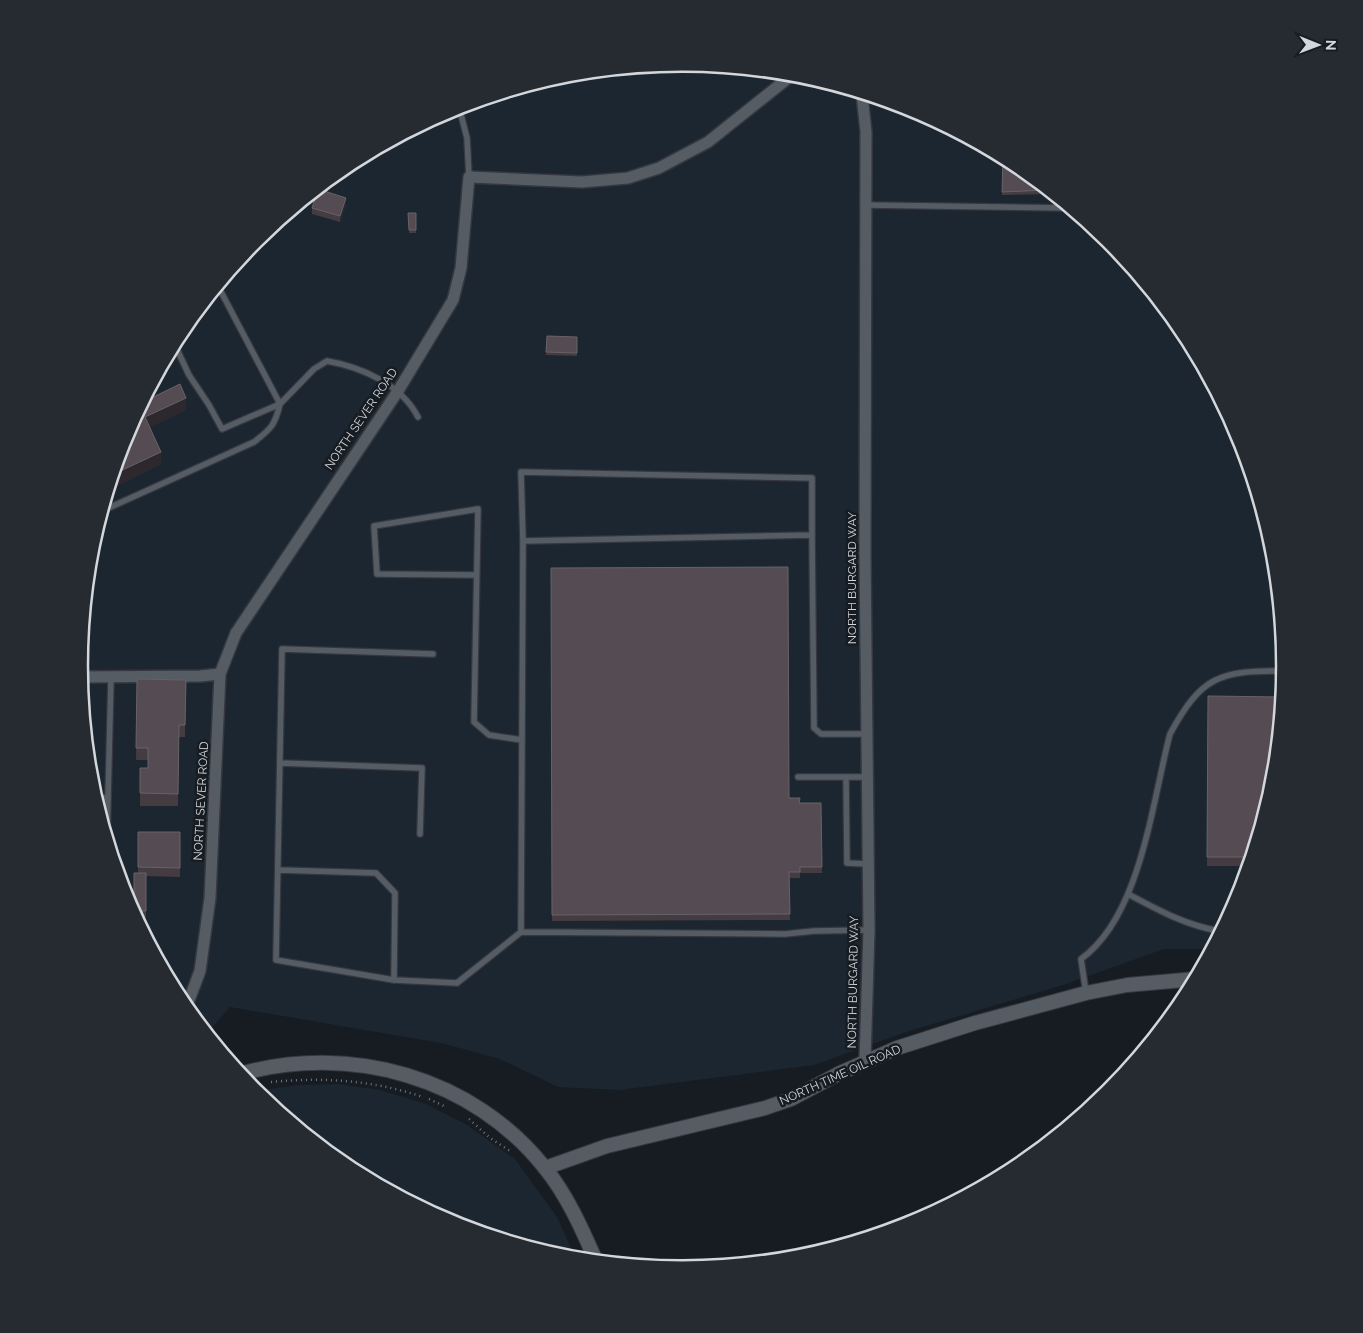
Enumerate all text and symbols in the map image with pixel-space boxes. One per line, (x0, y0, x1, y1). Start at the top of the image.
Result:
north arrow (1293, 20, 1343, 70)
text: N (1323, 40, 1339, 51)
street label: NORTH SEVER ROAD (322, 365, 400, 472)
street label: NORTH BURGARD WAY (845, 511, 859, 644)
street label: NORTH SEVER ROAD (191, 741, 211, 861)
street label: NORTH BURGARD WAY (845, 915, 861, 1048)
street label: NORTH TIME OIL ROAD (777, 1042, 903, 1108)

